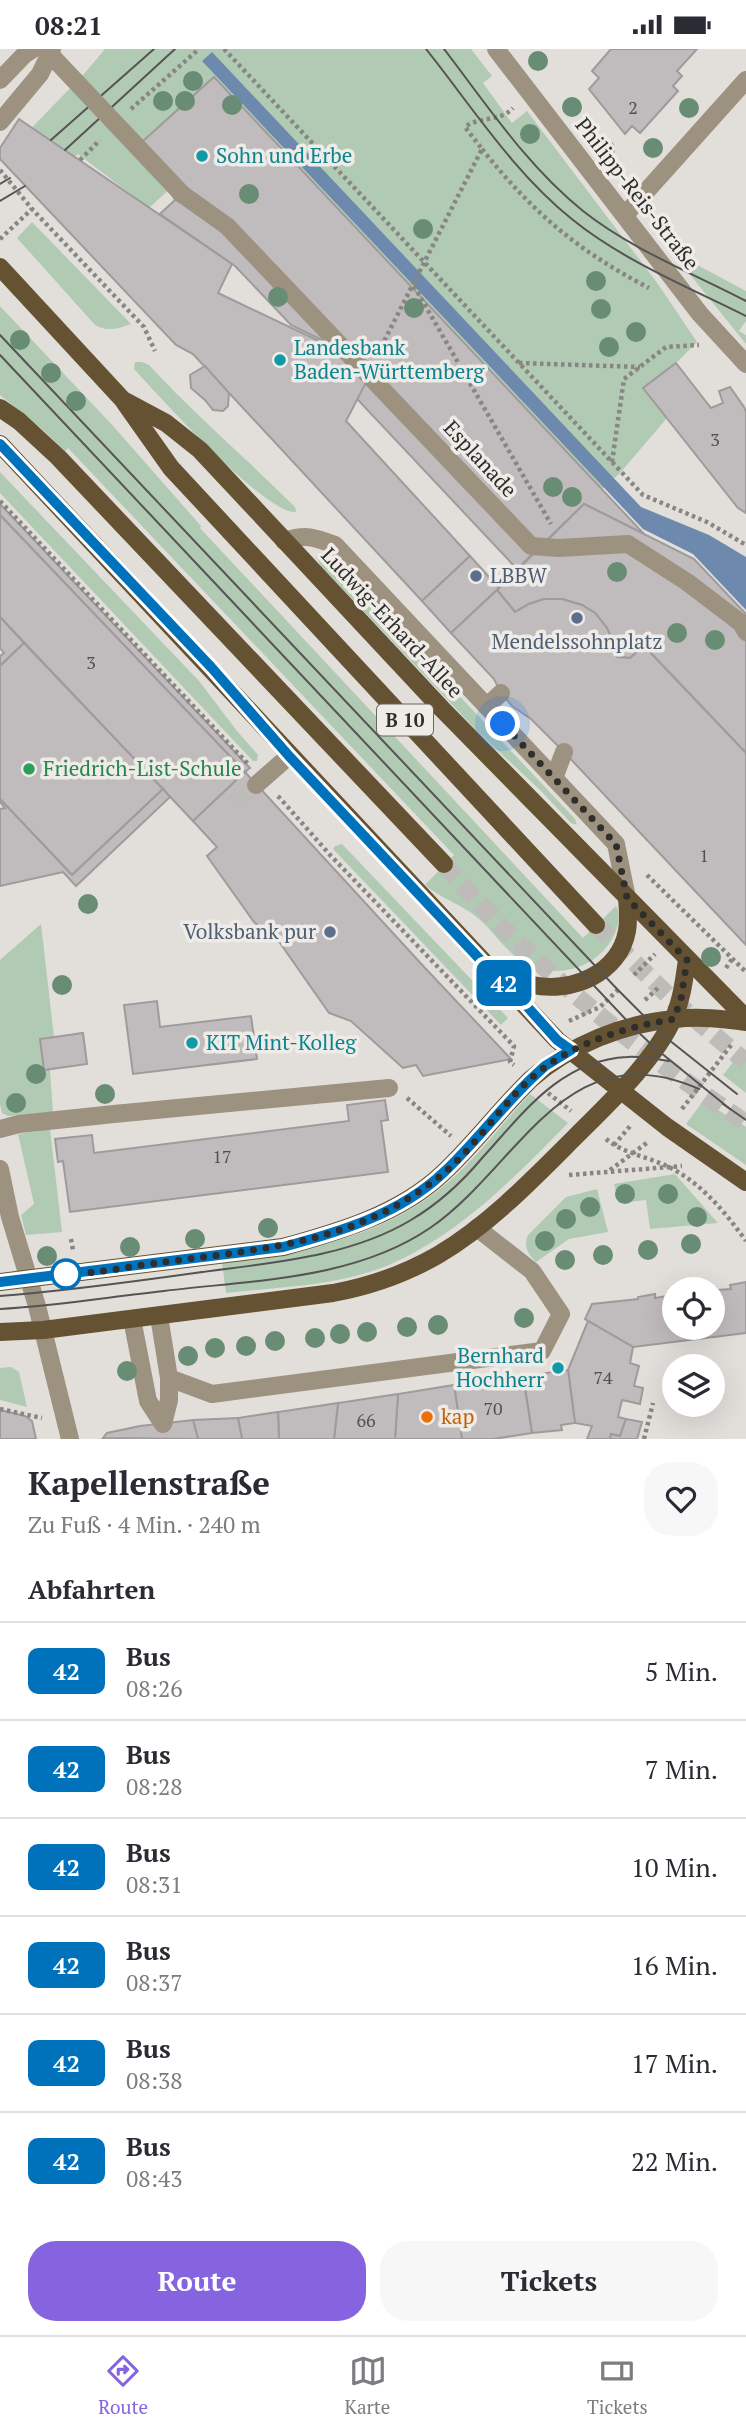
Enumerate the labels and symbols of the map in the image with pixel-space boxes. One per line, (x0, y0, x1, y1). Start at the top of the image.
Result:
house number: 2 (628, 95, 638, 119)
street label: Philipp-Reis-Straße (569, 111, 706, 275)
place label: Sohn und Erbe (216, 141, 352, 169)
marker: Sohn und Erbe (194, 148, 210, 164)
place label: Landesbank Baden-Württemberg (294, 333, 485, 385)
marker: Landesbank Baden-Württemberg (272, 352, 288, 368)
street label: Esplanade (438, 414, 524, 503)
house number: 3 (710, 427, 720, 451)
street label: Ludwig-Erhard-Allee (316, 541, 470, 704)
place label: LBBW (490, 561, 547, 589)
marker: LBBW (468, 568, 484, 584)
marker: Mendelssohnplatz (569, 610, 585, 626)
place label: Mendelssohnplatz (491, 627, 663, 655)
house number: 3 (86, 650, 96, 674)
road number: B 10 (377, 705, 433, 735)
your location (485, 706, 520, 741)
place label: Friedrich-List-Schule (43, 754, 242, 782)
marker: Friedrich-List-Schule (21, 761, 37, 777)
house number: 1 (699, 843, 709, 867)
place label: Volksbank pur (183, 917, 316, 945)
marker: Volksbank pur (322, 924, 338, 940)
line badge: 42 (472, 960, 536, 1006)
place label: KIT Mint-Kolleg (206, 1028, 357, 1056)
marker: KIT Mint-Kolleg (184, 1035, 200, 1051)
house number: 17 (212, 1144, 232, 1168)
unlabelled marker (51, 1259, 81, 1289)
place label: Bernhard Hochherr (456, 1341, 544, 1393)
marker: Bernhard Hochherr (550, 1360, 566, 1376)
house number: 74 (593, 1365, 613, 1389)
house number: 70 (483, 1396, 503, 1420)
place label: kap (441, 1402, 474, 1430)
house number: 66 (356, 1408, 376, 1432)
marker: kap (419, 1409, 435, 1425)

